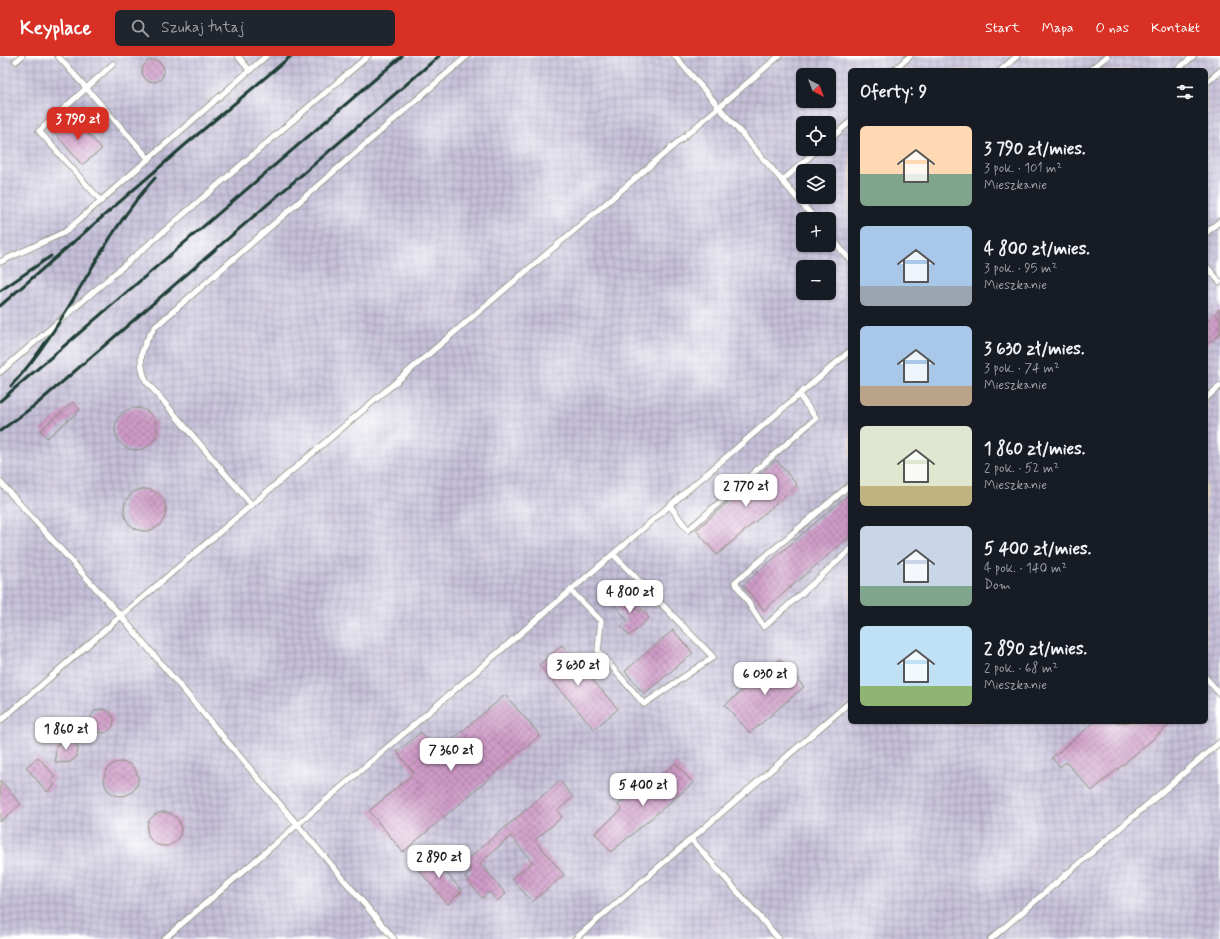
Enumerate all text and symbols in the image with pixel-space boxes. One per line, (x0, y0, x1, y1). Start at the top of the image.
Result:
search box (115, 10, 395, 46)
text: Keyplace (20, 16, 91, 41)
icon: search (129, 17, 151, 39)
text: Szukaj tutaj (161, 18, 244, 38)
text: Start (985, 19, 1020, 37)
text: Mapa (1042, 19, 1074, 37)
text: O nas (1096, 19, 1129, 37)
text: Kontakt (1151, 19, 1200, 37)
north arrow (796, 68, 836, 108)
map controls (796, 68, 836, 300)
text: Oferty: 9 (860, 81, 927, 103)
icon: filters (1174, 81, 1196, 103)
pin: 3 790 zł (37, 107, 119, 141)
text: 3 790 zł (56, 111, 100, 128)
button: locate (796, 116, 836, 156)
text: 3 790 zł/mies. (984, 138, 1086, 160)
icon: home (892, 142, 940, 190)
text: 3 pok. · 101 m² (984, 160, 1062, 177)
button: layers (796, 164, 836, 204)
text: Mieszkanie (984, 177, 1047, 194)
button: + (796, 212, 836, 252)
text: 4 800 zł/mies. (984, 238, 1090, 260)
icon: home (892, 242, 940, 290)
button: − (796, 260, 836, 300)
text: 3 pok. · 95 m² (984, 260, 1057, 277)
text: Mieszkanie (984, 277, 1047, 294)
text: 3 630 zł/mies. (984, 338, 1084, 360)
icon: home (892, 342, 940, 390)
text: 3 pok. · 74 m² (984, 360, 1060, 377)
text: Mieszkanie (984, 377, 1047, 394)
text: 1 860 zł/mies. (984, 438, 1085, 460)
icon: home (892, 442, 940, 490)
text: 2 pok. · 52 m² (984, 460, 1059, 477)
pin: 2 770 zł (705, 474, 787, 508)
text: Mieszkanie (984, 477, 1047, 494)
text: 2 770 zł (723, 478, 769, 495)
text: 5 400 zł/mies. (984, 538, 1091, 560)
icon: home (892, 542, 940, 590)
text: 4 pok. · 140 m² (984, 560, 1067, 577)
text: Dom (984, 577, 1011, 594)
pin: 4 800 zł (589, 580, 671, 614)
text: 4 800 zł (606, 584, 654, 601)
text: 2 890 zł/mies. (984, 638, 1087, 660)
icon: home (892, 642, 940, 690)
pin: 3 630 zł (537, 653, 619, 687)
text: 3 630 zł (556, 657, 600, 674)
text: 2 pok. · 68 m² (984, 660, 1058, 677)
pin: 6 030 zł (724, 662, 806, 696)
text: 6 030 zł (743, 666, 787, 683)
text: Mieszkanie (984, 677, 1047, 694)
pin: 1 860 zł (25, 717, 107, 751)
text: 1 860 zł (44, 721, 88, 738)
pin: 7 360 zł (410, 738, 492, 772)
text: 7 360 zł (429, 742, 473, 759)
pin: 5 400 zł (602, 773, 684, 807)
text: 5 400 zł (619, 777, 667, 794)
pin: 2 890 zł (398, 845, 480, 879)
text: 2 890 zł (416, 849, 462, 866)

